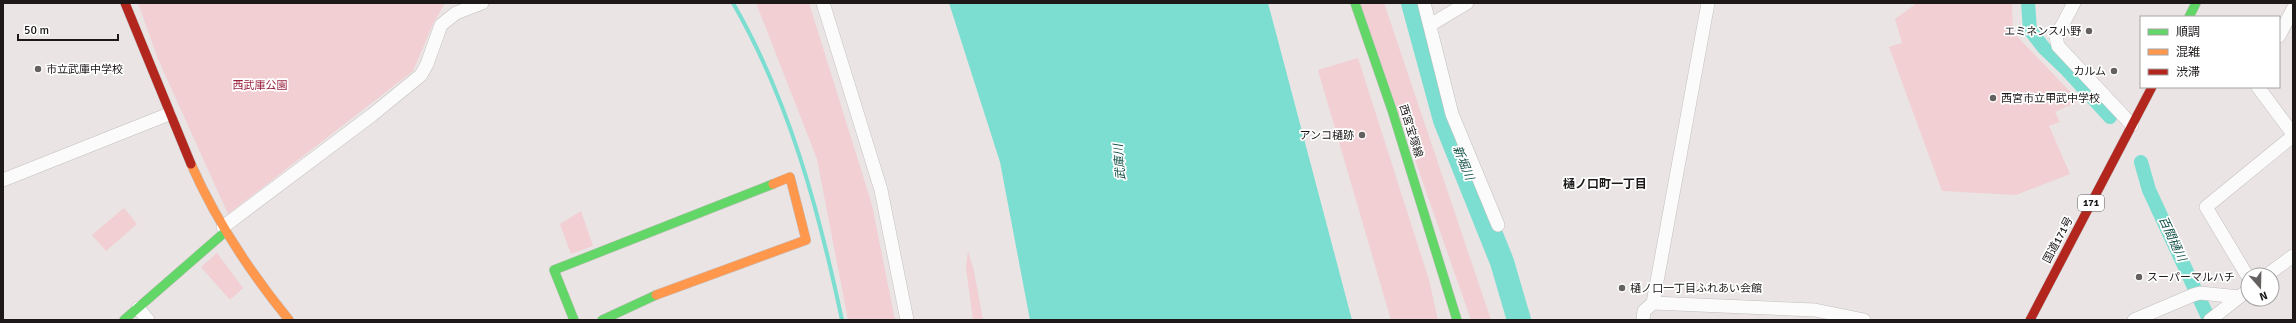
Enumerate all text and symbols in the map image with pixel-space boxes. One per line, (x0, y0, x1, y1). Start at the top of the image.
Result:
scale bar (18, 16, 118, 42)
legend (2140, 16, 2280, 88)
text: 50 m (24, 23, 49, 38)
place label: エミネンス小野 (2004, 25, 2081, 38)
text: 順調 (2176, 25, 2200, 40)
marker: エミネンス小野 (2084, 26, 2094, 36)
text: 混雑 (2176, 45, 2200, 60)
place label: 市立武庫中学校 (46, 63, 123, 76)
marker: 市立武庫中学校 (33, 64, 43, 74)
place label: カルム (2073, 65, 2106, 78)
text: 渋滞 (2176, 65, 2200, 80)
marker: カルム (2109, 66, 2119, 76)
park label: 西武庫公園 (233, 79, 288, 92)
place label: 西宮市立甲武中学校 (2001, 92, 2100, 105)
marker: 西宮市立甲武中学校 (1988, 93, 1998, 103)
street label: 西宮宝塚線 (1397, 103, 1425, 159)
place label: アンコ樋跡 (1299, 129, 1354, 142)
marker: アンコ樋跡 (1357, 130, 1367, 140)
water label: 武庫川 (1111, 141, 1129, 181)
water label: 新堀川 (1449, 143, 1477, 184)
district label: 樋ノ口町一丁目 (1563, 177, 1647, 192)
road number: 171 (2078, 195, 2104, 211)
water label: 百間樋川 (2155, 214, 2190, 266)
street label: 国道171号 (2040, 215, 2076, 265)
north arrow (2240, 267, 2280, 307)
place label: スーパーマルハチ (2147, 271, 2235, 284)
marker: スーパーマルハチ (2134, 272, 2144, 282)
place label: 樋ノ口一丁目ふれあい会館 (1630, 282, 1762, 295)
marker: 樋ノ口一丁目ふれあい会館 (1617, 283, 1627, 293)
text: N (2257, 289, 2269, 303)

